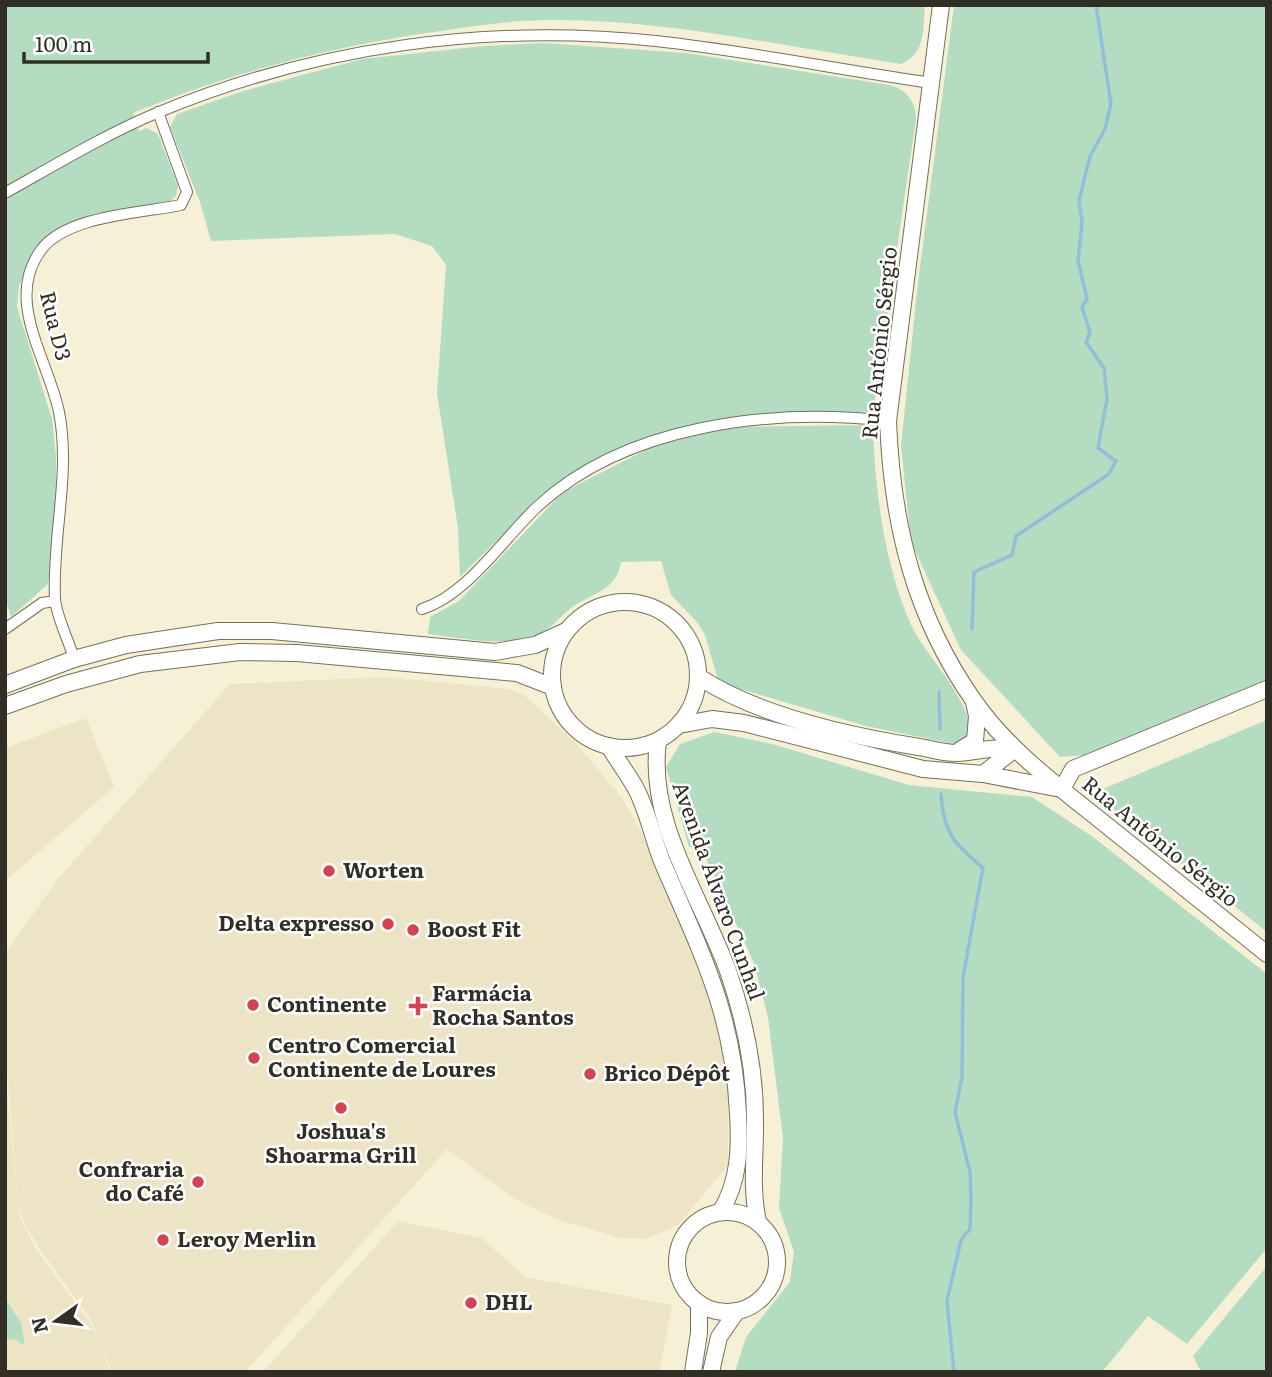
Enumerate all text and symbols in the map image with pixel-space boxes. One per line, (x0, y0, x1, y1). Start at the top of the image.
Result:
scale bar (24, 21, 208, 65)
text: 100 m (35, 27, 92, 58)
street label: Rua António Sérgio (852, 245, 903, 441)
street label: Rua D3 (34, 287, 81, 363)
street label: Rua António Sérgio (1077, 767, 1247, 913)
street label: Avenida Álvaro Cunhal (666, 777, 774, 1004)
place label: Worten (343, 853, 425, 884)
marker: Worten (321, 863, 337, 879)
place label: Delta expresso (218, 906, 374, 937)
place label: Boost Fit (427, 912, 522, 943)
marker: Delta expresso (380, 916, 396, 932)
marker: Boost Fit (405, 922, 421, 938)
place label: Farmácia Rocha Santos (432, 976, 574, 1031)
place label: Continente (267, 987, 387, 1018)
marker: Continente (245, 997, 261, 1013)
marker: Farmácia Rocha Santos (410, 998, 426, 1014)
place label: Centro Comercial Continente de Loures (268, 1028, 496, 1083)
marker: Centro Comercial Continente de Loures (246, 1050, 262, 1066)
place label: Brico Dépôt (604, 1056, 731, 1087)
marker: Brico Dépôt (582, 1066, 598, 1082)
marker: Joshua's Shoarma Grill (333, 1100, 349, 1116)
place label: Joshua's Shoarma Grill (265, 1114, 417, 1169)
place label: Confraria do Café (78, 1152, 185, 1207)
marker: Confraria do Café (190, 1174, 206, 1190)
place label: Leroy Merlin (177, 1222, 317, 1253)
marker: Leroy Merlin (155, 1232, 171, 1248)
place label: DHL (485, 1285, 533, 1316)
north arrow (21, 1286, 91, 1356)
marker: DHL (463, 1295, 479, 1311)
text: N (23, 1314, 54, 1336)

